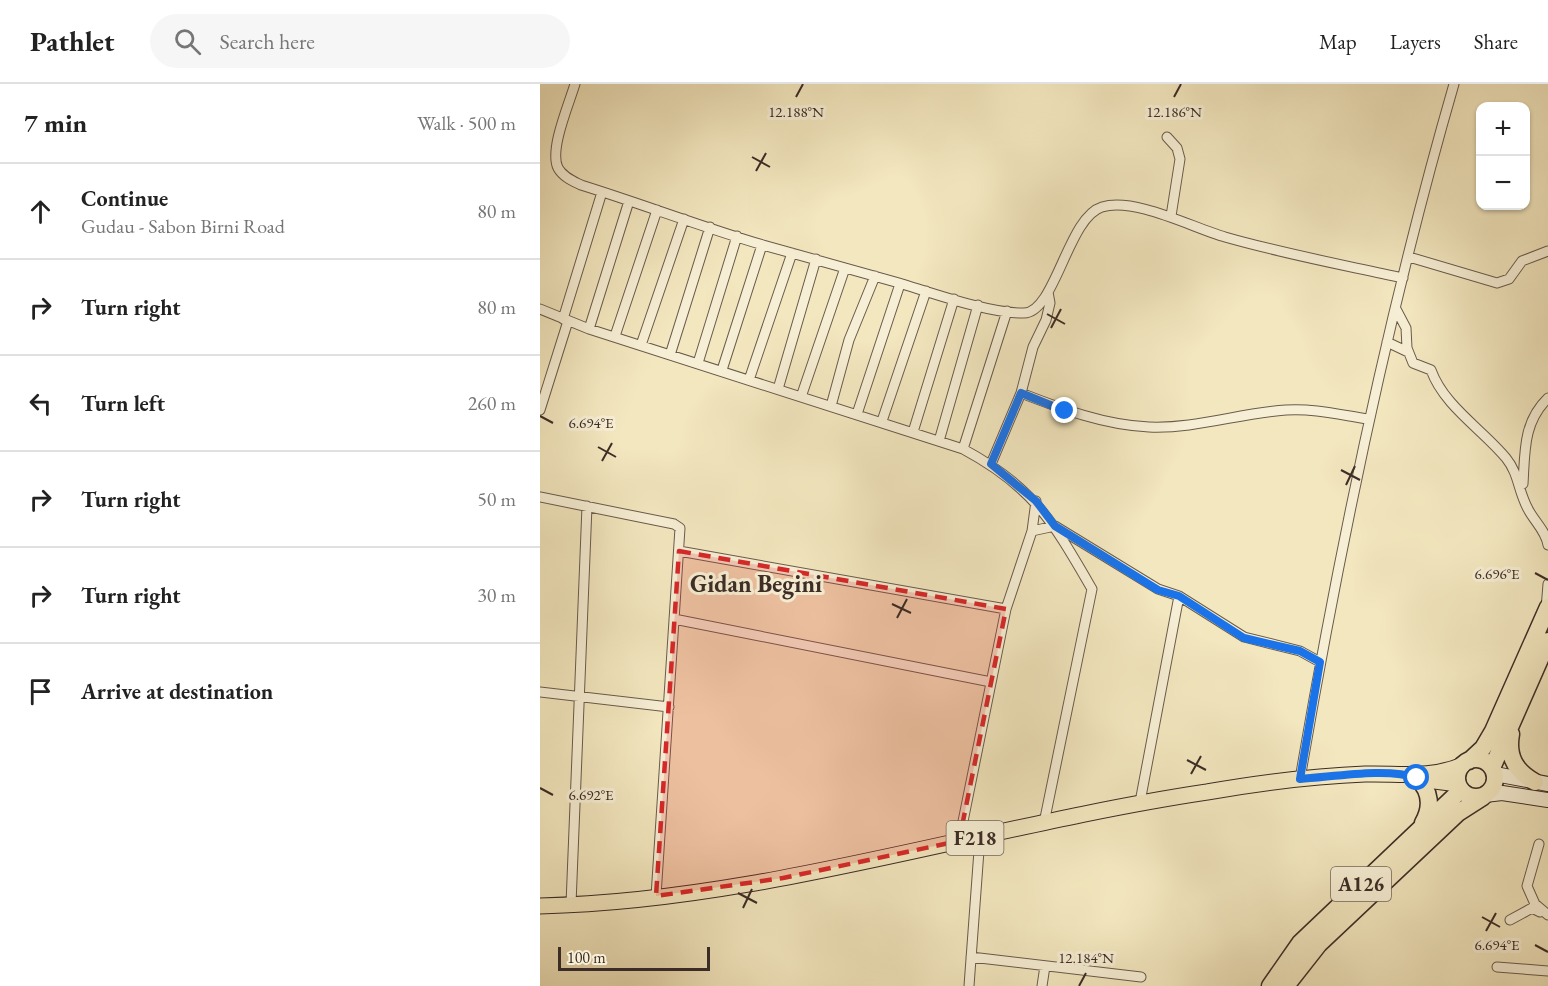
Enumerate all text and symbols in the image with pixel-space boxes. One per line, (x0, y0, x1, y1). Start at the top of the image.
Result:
search box (150, 14, 570, 68)
text: Pathlet (30, 23, 114, 59)
icon: search (171, 25, 204, 58)
text: Search here (219, 27, 315, 56)
text: Map (1319, 28, 1357, 55)
text: Layers (1390, 28, 1441, 55)
text: Share (1474, 28, 1518, 55)
text: 12.188°N (768, 102, 824, 121)
text: 12.186°N (1146, 102, 1202, 121)
map controls (1476, 102, 1530, 210)
button: + (1476, 102, 1530, 156)
text: 7 min (24, 106, 87, 140)
text: Walk · 500 m (417, 110, 516, 136)
button: − (1476, 156, 1530, 210)
text: Continue (81, 184, 168, 213)
icon: ahead (24, 195, 57, 228)
text: 80 m (477, 198, 516, 224)
text: Gudau - Sabon Birni Road (81, 213, 285, 239)
icon: right (24, 291, 57, 324)
text: Turn right (81, 293, 180, 322)
text: 80 m (477, 294, 516, 320)
icon: left (24, 387, 57, 420)
text: Turn left (81, 389, 165, 418)
text: 260 m (468, 390, 516, 416)
route end (1051, 397, 1077, 423)
text: 6.694°E (568, 413, 614, 432)
icon: right (24, 483, 57, 516)
text: Turn right (81, 485, 180, 514)
text: 50 m (477, 486, 516, 512)
text: 6.696°E (1474, 564, 1520, 583)
district label: Gidan Begini (690, 568, 822, 600)
icon: right (24, 579, 57, 612)
text: Turn right (81, 581, 180, 610)
text: 30 m (477, 582, 516, 608)
icon: arrive (24, 675, 57, 708)
text: Arrive at destination (81, 677, 273, 706)
route start (1403, 764, 1429, 790)
text: 6.692°E (568, 785, 614, 804)
road number: F218 (946, 821, 1004, 855)
road number: A126 (1331, 867, 1391, 901)
text: 6.694°E (1474, 935, 1520, 954)
scale bar (558, 944, 710, 972)
text: 100 m (567, 947, 606, 968)
text: 12.184°N (1058, 948, 1114, 967)

